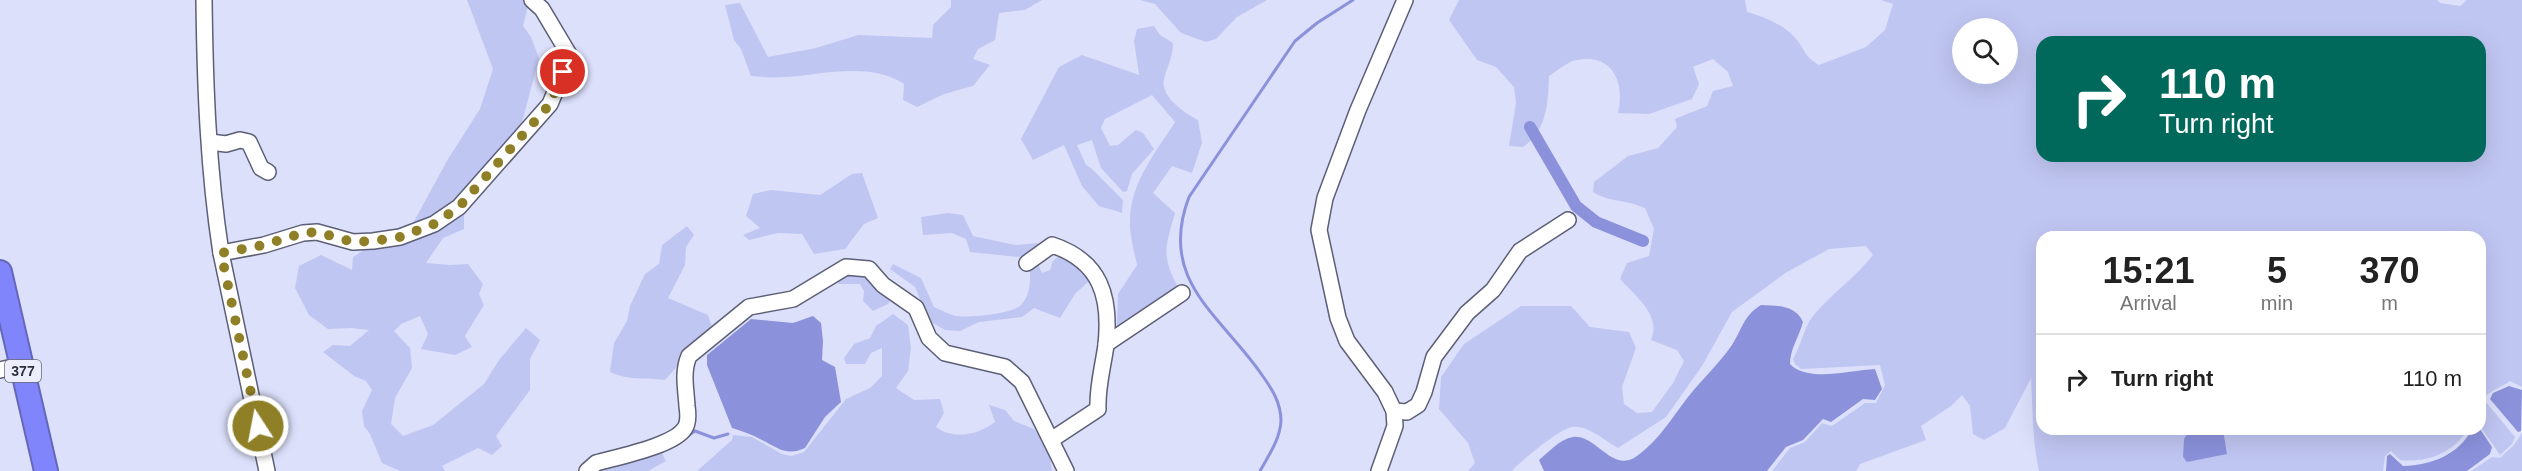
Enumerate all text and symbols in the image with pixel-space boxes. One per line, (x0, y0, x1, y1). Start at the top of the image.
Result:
map controls (1952, 18, 2018, 84)
button: search (1952, 18, 2018, 84)
pin (537, 46, 588, 97)
icon: arrive (546, 55, 579, 88)
icon: right (2060, 60, 2138, 138)
text: 110 m (2159, 60, 2276, 107)
text: Turn right (2159, 109, 2274, 139)
text: 15:21 (2102, 250, 2194, 291)
text: 5 (2267, 250, 2287, 291)
text: 370 (2359, 250, 2420, 291)
text: Arrival (2120, 292, 2177, 314)
text: min (2261, 292, 2293, 314)
text: m (2381, 292, 2398, 314)
road number: 377 (5, 360, 41, 382)
icon: right (2060, 363, 2093, 396)
text: Turn right (2111, 366, 2213, 391)
text: 110 m (2402, 366, 2462, 391)
position arrow (226, 394, 290, 458)

